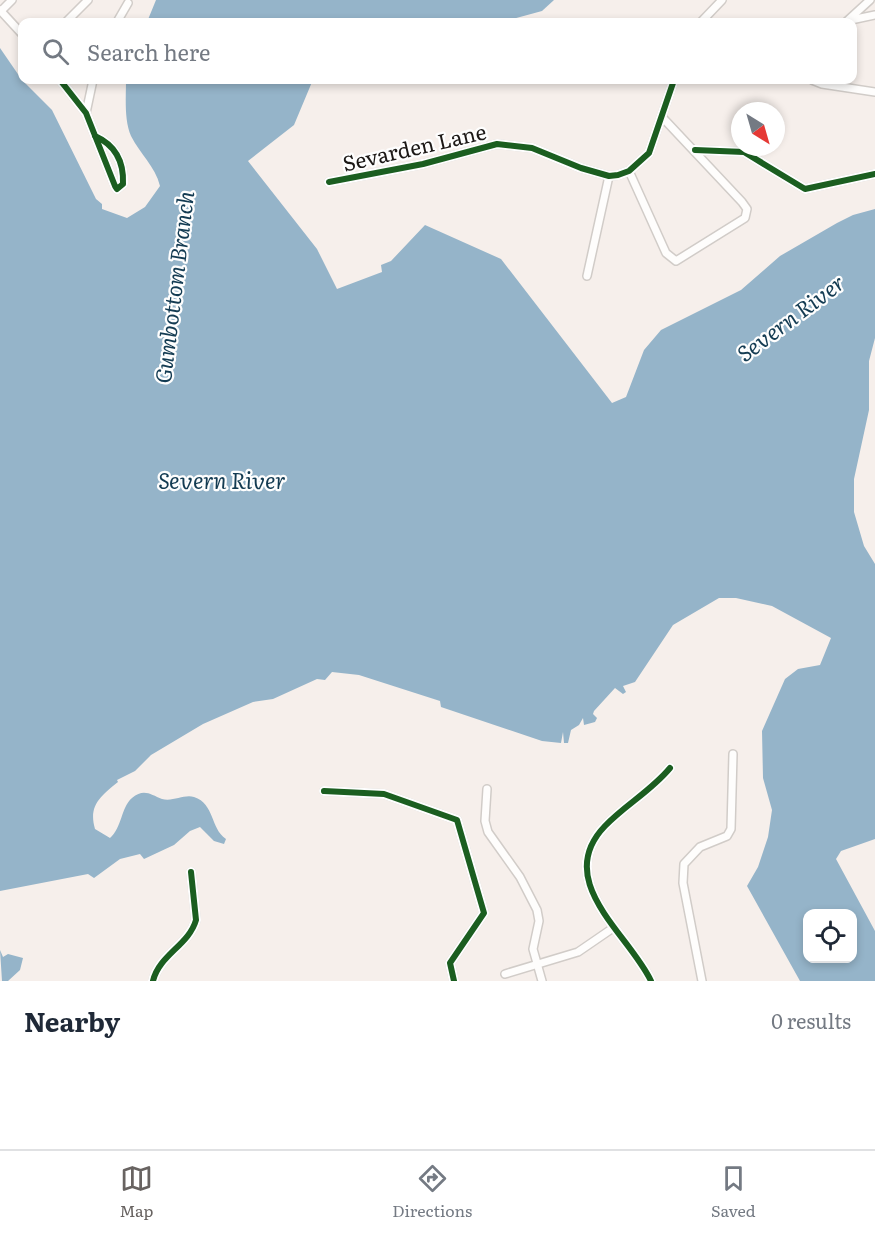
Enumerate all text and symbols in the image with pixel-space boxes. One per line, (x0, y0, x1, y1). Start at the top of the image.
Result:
search box (18, 18, 857, 84)
icon: search (39, 35, 72, 68)
text: Search here (87, 35, 210, 68)
north arrow (731, 102, 785, 156)
street label: Sevarden Lane (339, 114, 489, 178)
water label: Gumbottom Branch (145, 189, 201, 385)
water label: Severn River (729, 265, 851, 369)
water label: Severn River (158, 463, 286, 496)
map controls (803, 909, 857, 963)
button: locate (803, 909, 857, 963)
text: Nearby (24, 1001, 120, 1040)
text: 0 results (771, 1005, 851, 1035)
tab: Map (119, 1162, 153, 1222)
tab: Directions (392, 1162, 472, 1222)
tab: Saved (711, 1162, 756, 1222)

